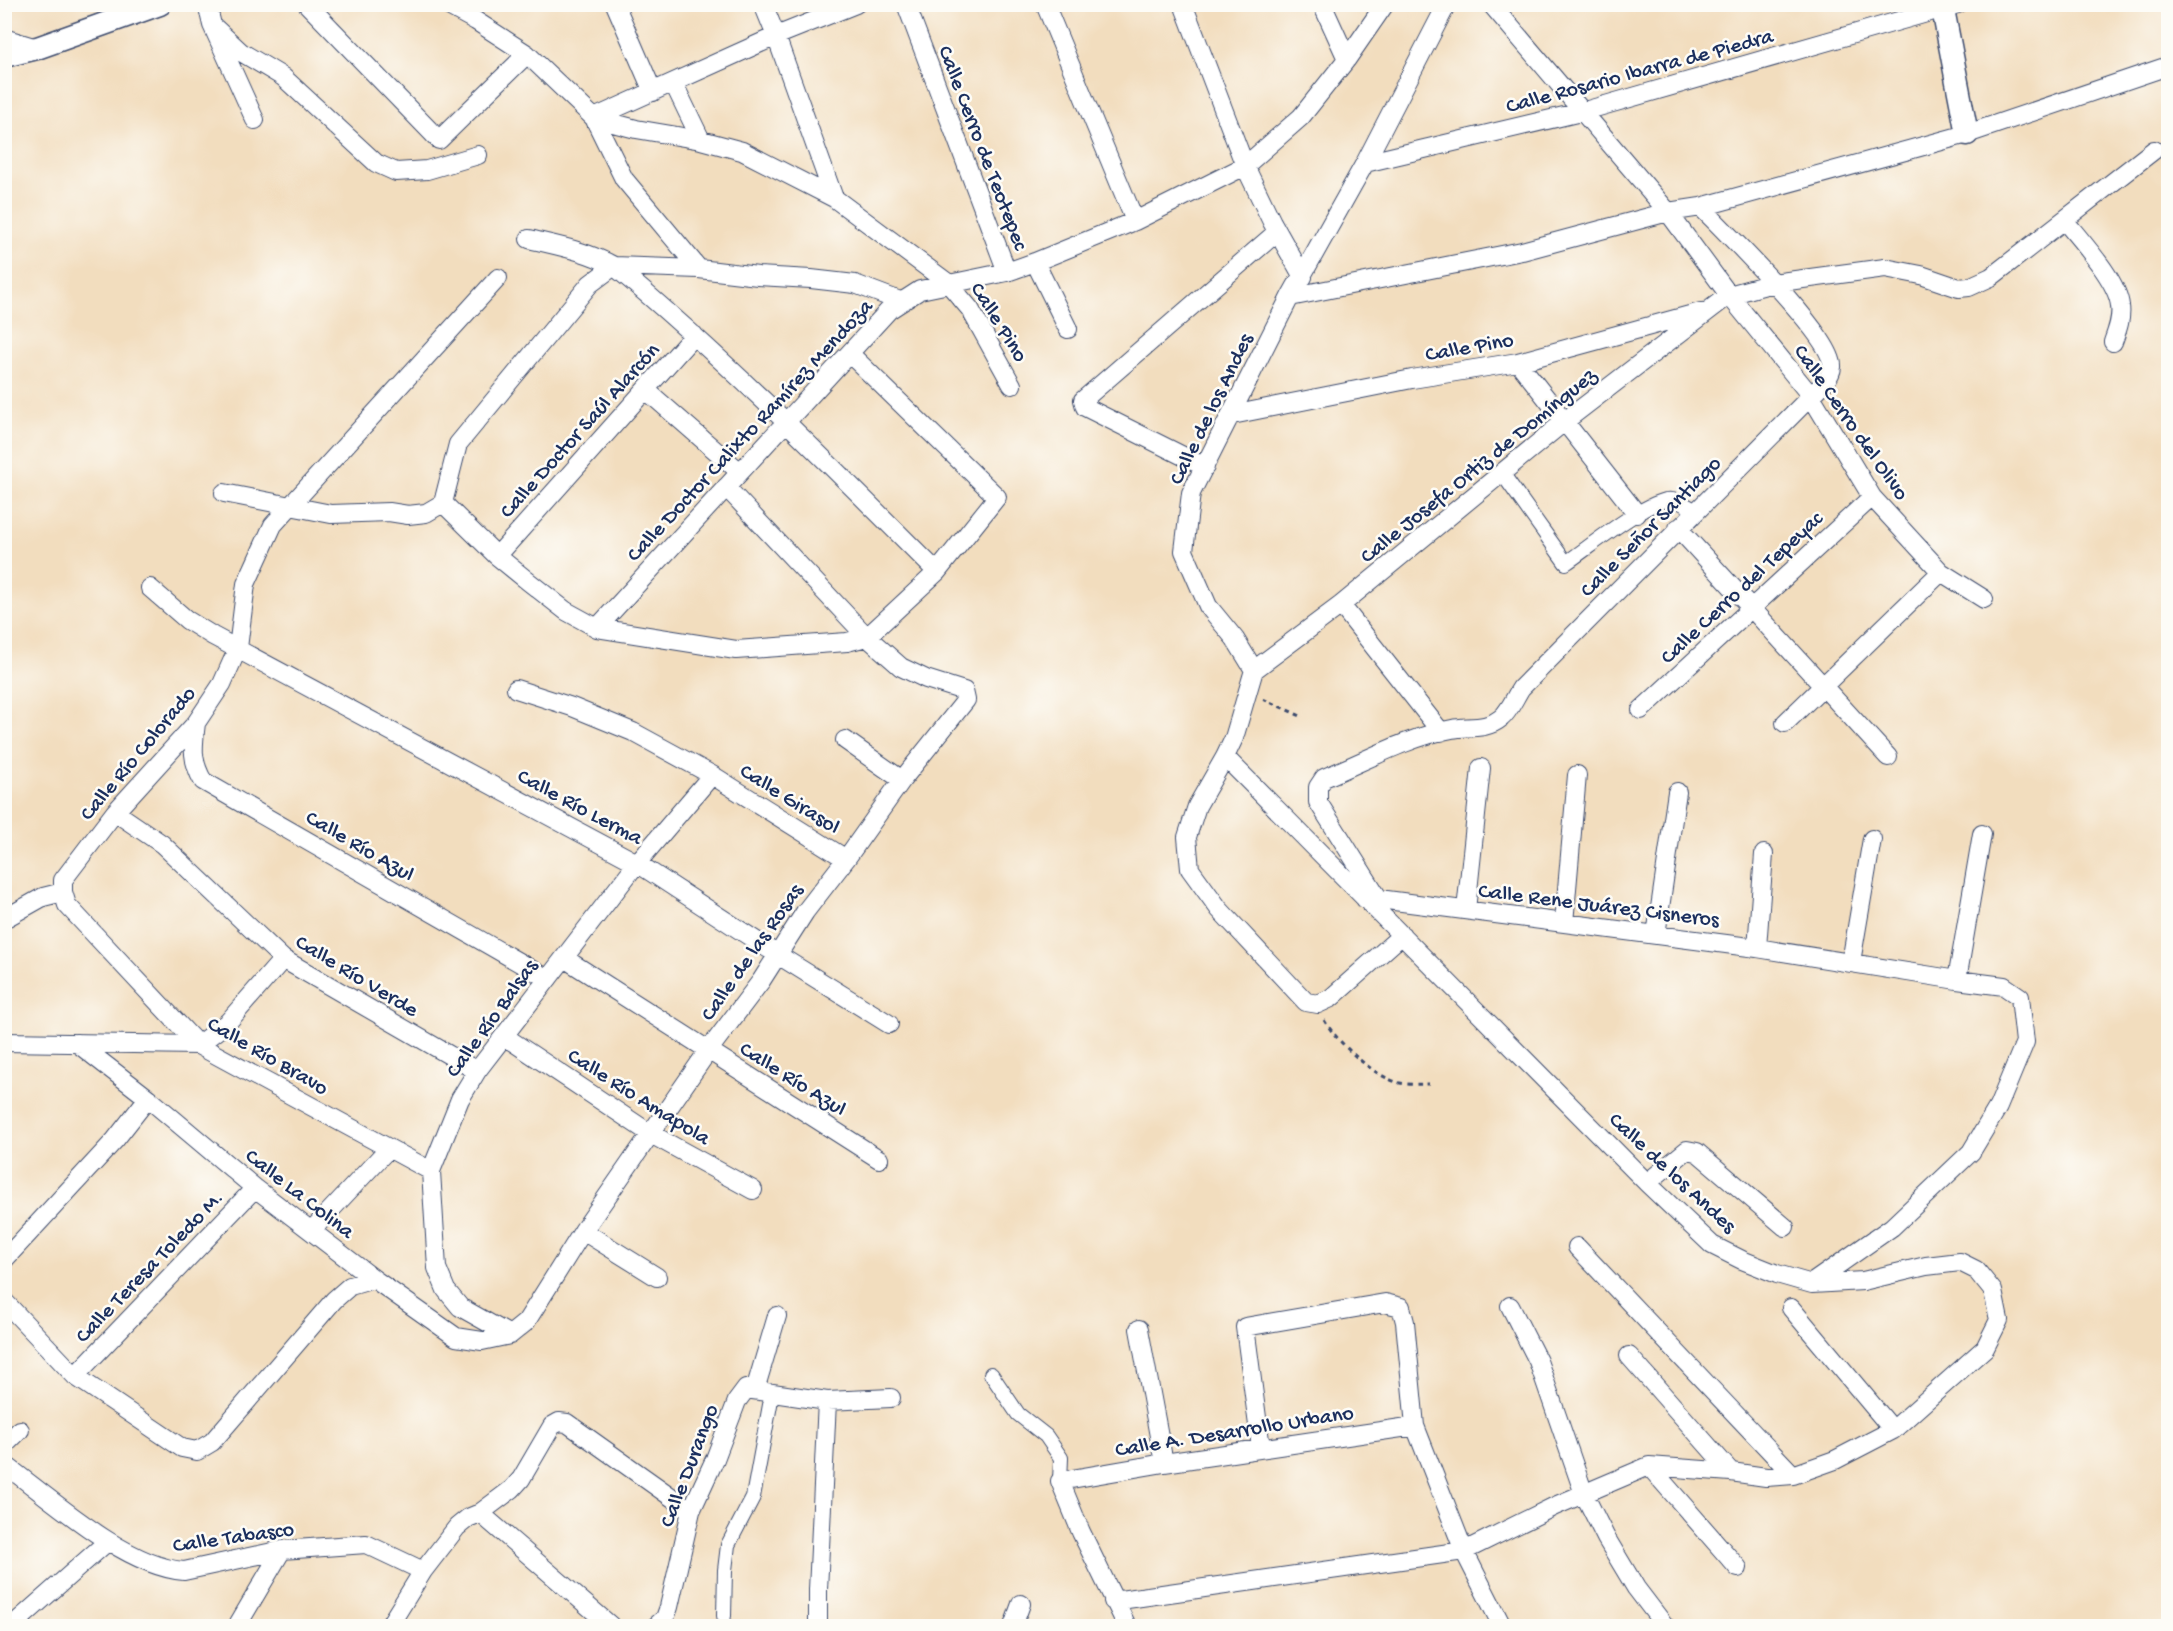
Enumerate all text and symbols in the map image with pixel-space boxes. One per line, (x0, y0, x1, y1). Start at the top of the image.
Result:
street label: Calle Rosario Ibarra de Piedra (1504, 24, 1777, 121)
street label: Calle Cerro de Teotepec (930, 43, 1033, 256)
street label: Calle Pino (963, 278, 1032, 368)
street label: Calle Doctor Calixto Ramírez Mendoza (622, 295, 880, 568)
street label: Calle Pino (1424, 328, 1516, 369)
street label: Calle de los Andes (1165, 329, 1261, 490)
street label: Calle Doctor Saúl Alarcón (495, 338, 667, 525)
street label: Calle Cerro del Olivo (1786, 340, 1913, 506)
street label: Calle Josefa Ortiz de Domínguez (1356, 363, 1604, 571)
street label: Calle Señor Santiago (1576, 452, 1728, 604)
street label: Calle Cerro del Tepeyac (1656, 506, 1830, 671)
street label: Calle Río Colorado (75, 682, 203, 827)
street label: Calle Girasol (734, 759, 844, 842)
street label: Calle Río Lerma (512, 765, 647, 853)
street label: Calle Río Azul (300, 806, 418, 889)
street label: Calle de las Rosas (696, 879, 811, 1027)
street label: Calle Rene Juárez Cisneros (1477, 879, 1721, 935)
street label: Calle Río Verde (290, 931, 423, 1025)
street label: Calle Río Balsas (442, 954, 545, 1084)
street label: Calle Río Bravo (202, 1012, 332, 1103)
street label: Calle Río Azul (734, 1037, 850, 1124)
street label: Calle Río Amapola (562, 1044, 715, 1153)
street label: Calle de los Andes (1602, 1108, 1741, 1240)
street label: Calle La Colina (239, 1144, 359, 1246)
street label: Calle Teresa Toledo M. (71, 1186, 231, 1350)
street label: Calle Durango (655, 1401, 726, 1532)
street label: Calle A. Desarrollo Urbano (1114, 1401, 1356, 1465)
street label: Calle Tabasco (171, 1518, 296, 1560)

